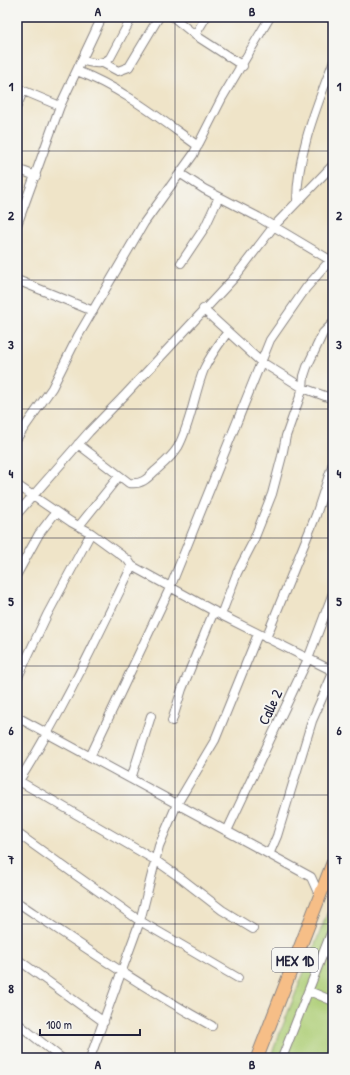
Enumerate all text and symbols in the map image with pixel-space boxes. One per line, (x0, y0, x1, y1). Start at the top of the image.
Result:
text: A (95, 2, 102, 20)
text: B (249, 2, 256, 20)
text: 1 (9, 77, 14, 95)
text: 1 (337, 77, 342, 95)
text: 2 (8, 206, 15, 224)
text: 2 (336, 206, 343, 224)
text: 3 (8, 335, 14, 353)
text: 3 (336, 335, 342, 353)
text: 4 (9, 464, 14, 482)
text: 4 (337, 464, 342, 482)
text: 5 (8, 592, 14, 610)
text: 5 (336, 592, 342, 610)
street label: Calle 2 (253, 686, 287, 728)
text: 6 (8, 721, 14, 739)
text: 6 (336, 721, 342, 739)
text: 7 (7, 850, 15, 868)
text: 7 (335, 850, 343, 868)
road number: MEX 1D (272, 948, 318, 972)
text: 8 (8, 979, 14, 997)
text: 8 (336, 979, 342, 997)
scale bar (40, 1011, 140, 1037)
text: 100 m (46, 1016, 72, 1033)
text: A (95, 1055, 102, 1073)
text: B (249, 1055, 256, 1073)

